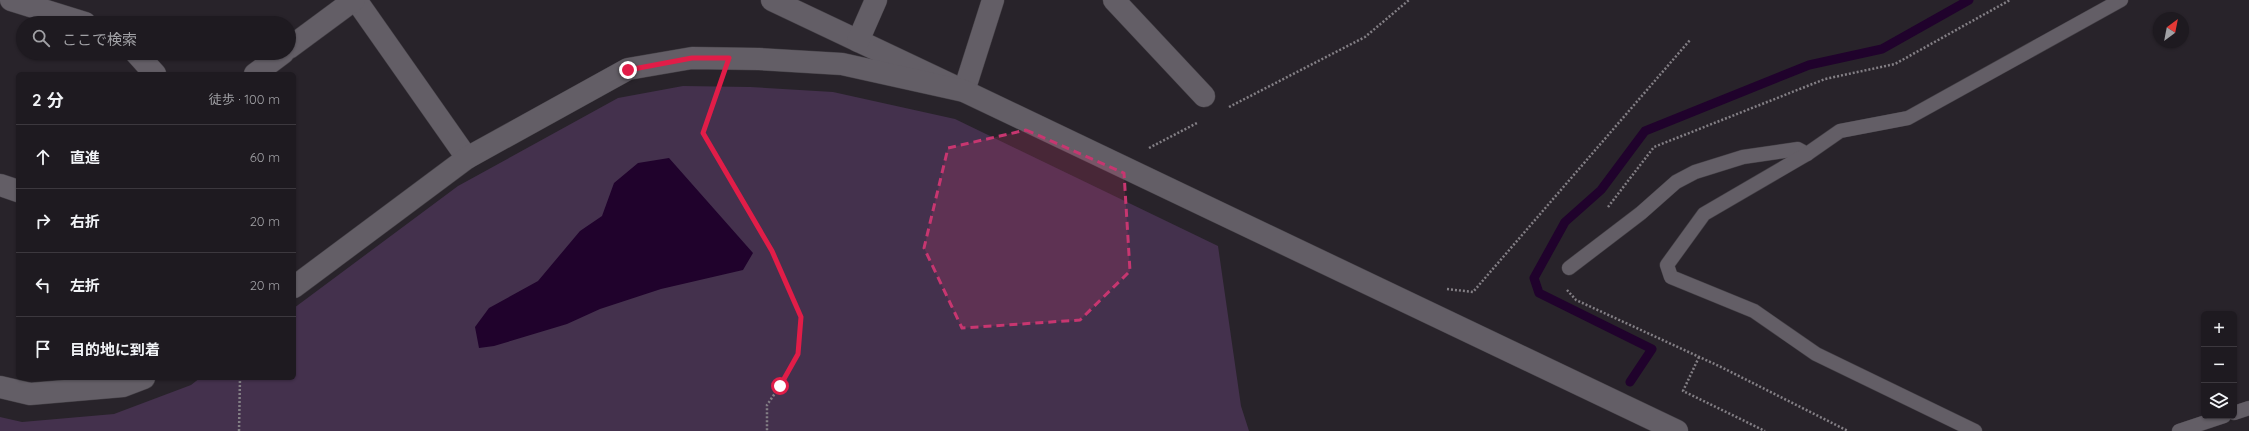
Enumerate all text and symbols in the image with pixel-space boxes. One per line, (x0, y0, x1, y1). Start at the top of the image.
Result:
north arrow (2153, 12, 2189, 48)
search box (16, 16, 296, 60)
icon: search (30, 27, 52, 49)
text: ここで検索 (62, 30, 137, 49)
route end (619, 61, 637, 79)
text: 2 分 (32, 89, 63, 110)
text: 徒歩 · 100 m (209, 91, 280, 107)
icon: ahead (32, 146, 54, 168)
text: 直進 (70, 148, 100, 167)
text: 60 m (250, 149, 280, 165)
icon: right (32, 210, 54, 232)
text: 右折 (70, 212, 100, 231)
text: 20 m (250, 213, 280, 229)
icon: left (32, 274, 54, 296)
text: 左折 (70, 276, 100, 295)
text: 20 m (250, 277, 280, 293)
map controls (2201, 311, 2237, 419)
button: + (2201, 311, 2237, 347)
icon: arrive (32, 338, 54, 360)
text: 目的地に到着 (70, 340, 160, 359)
button: − (2201, 347, 2237, 383)
route start (771, 377, 789, 395)
button: layers (2201, 383, 2237, 419)

